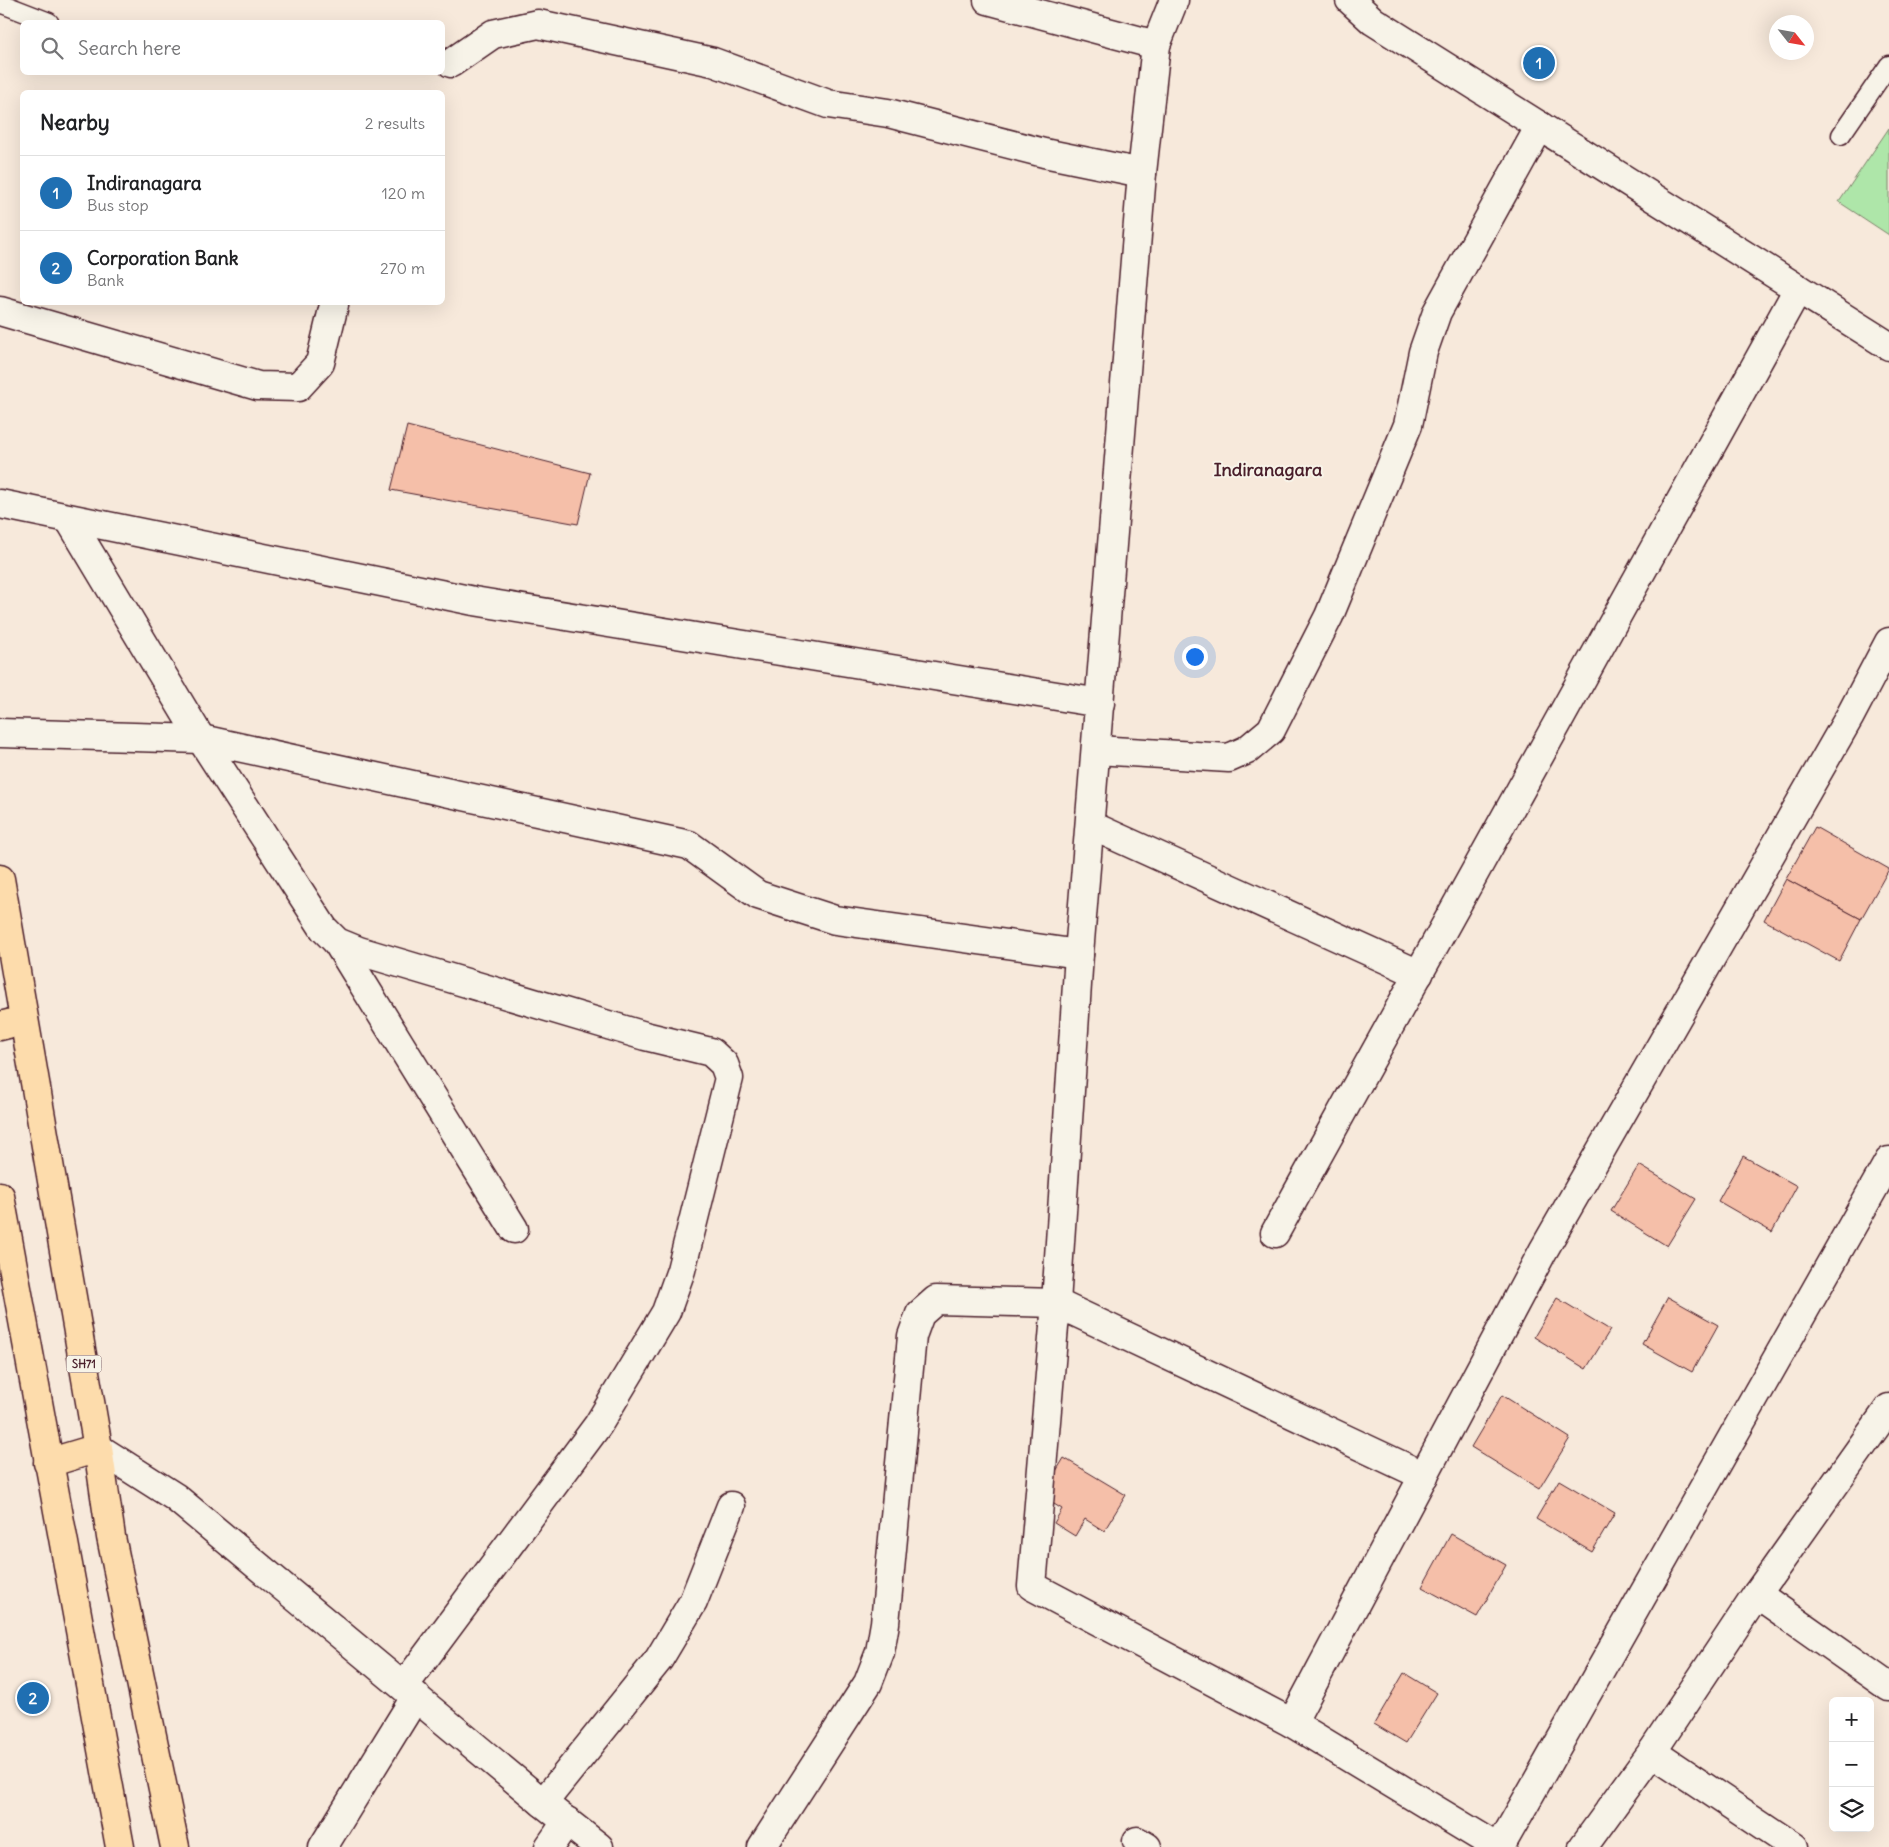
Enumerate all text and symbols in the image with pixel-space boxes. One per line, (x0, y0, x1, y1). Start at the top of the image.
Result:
north arrow (1769, 15, 1814, 60)
search box (20, 20, 445, 75)
icon: search (38, 34, 66, 62)
text: Search here (78, 36, 181, 60)
pin: 1 (1523, 44, 1555, 82)
text: Nearby (40, 109, 110, 136)
text: 2 results (365, 113, 425, 133)
text: Indiranagara (87, 171, 202, 195)
text: 1 (53, 183, 59, 203)
text: 120 m (382, 183, 425, 203)
text: Bus stop (87, 195, 149, 215)
text: Corporation Bank (87, 246, 239, 270)
text: 2 (52, 258, 60, 278)
text: 270 m (380, 258, 425, 278)
text: Bank (87, 270, 124, 290)
district label: Indiranagara (1214, 458, 1322, 481)
your location (1182, 644, 1208, 670)
road number: SH71 (66, 1356, 102, 1372)
pin: 2 (17, 1679, 49, 1717)
map controls (1829, 1697, 1874, 1832)
button: + (1829, 1697, 1874, 1742)
button: − (1829, 1742, 1874, 1787)
button: layers (1829, 1787, 1874, 1832)

